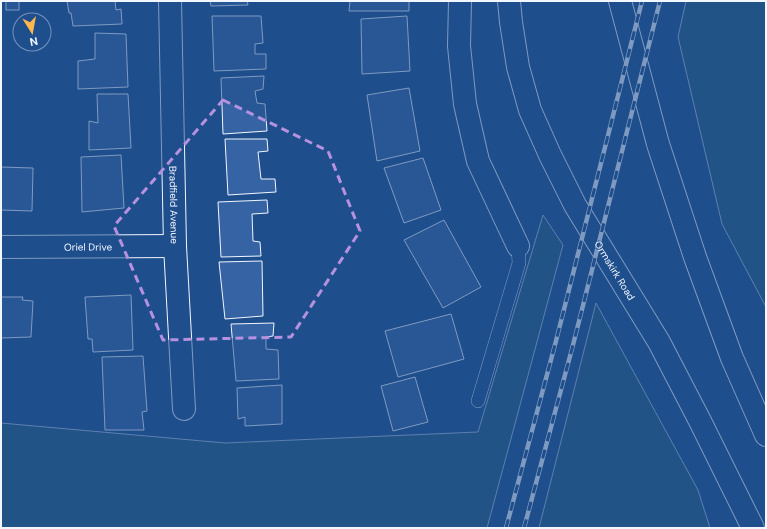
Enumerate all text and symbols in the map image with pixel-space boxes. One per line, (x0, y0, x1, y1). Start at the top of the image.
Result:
north arrow (12, 12, 52, 52)
text: N (29, 34, 39, 49)
street label: Bradfield Avenue (167, 166, 181, 244)
street label: Ormskirk Road (592, 238, 638, 302)
street label: Oriel Drive (64, 240, 112, 253)

